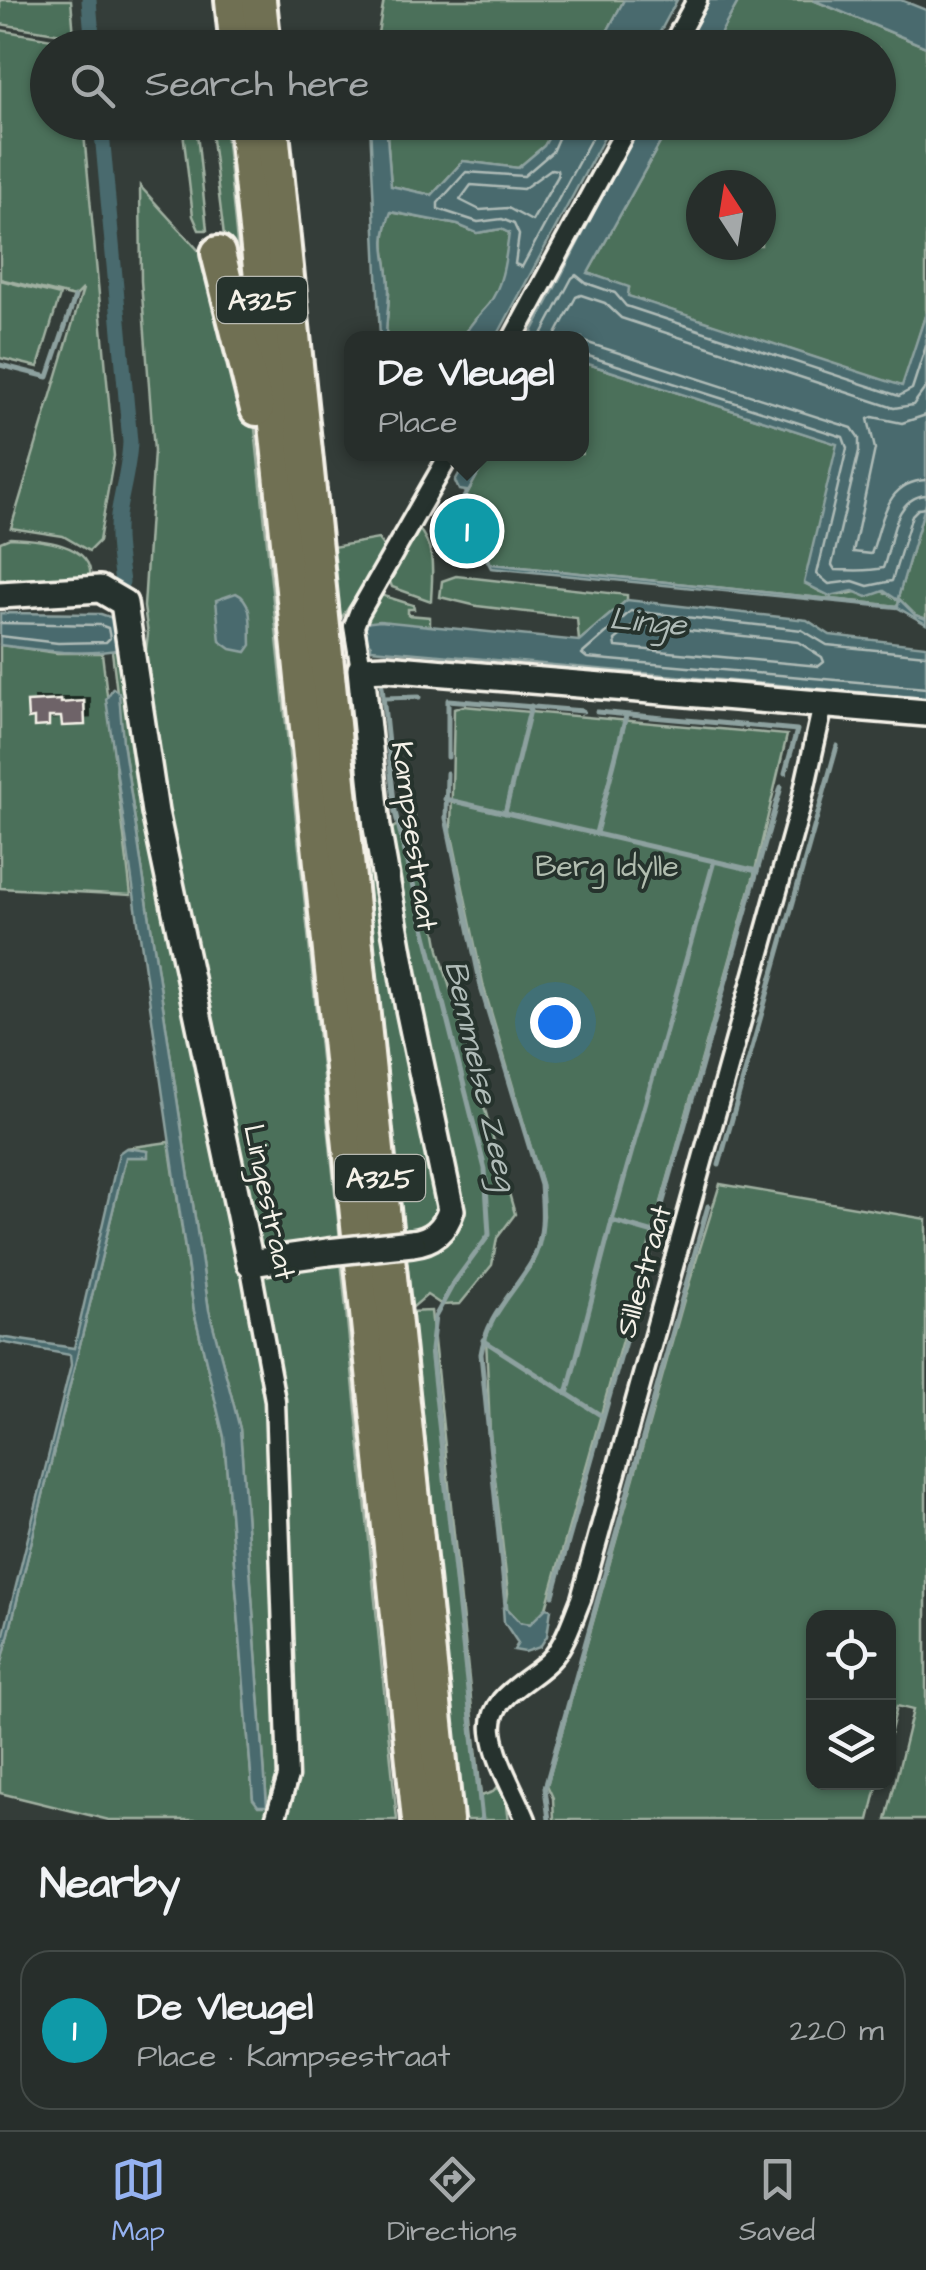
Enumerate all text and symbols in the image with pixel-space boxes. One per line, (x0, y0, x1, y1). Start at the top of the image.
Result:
search box (30, 30, 896, 140)
icon: search (65, 58, 120, 113)
text: Search here (145, 59, 369, 111)
north arrow (686, 170, 776, 260)
road number: A325 (217, 277, 307, 323)
popup (344, 331, 589, 461)
text: De Vleugel (378, 348, 555, 400)
text: Place (378, 400, 458, 445)
pin: 1 (434, 494, 500, 568)
water label: Linge (608, 597, 690, 649)
street label: Kampsestraat (380, 739, 448, 934)
park label: Berg Idylle (535, 846, 679, 889)
water label: Bemmelse Zeeg (431, 956, 529, 1197)
your location (530, 997, 581, 1048)
street label: Lingestraat (231, 1120, 306, 1284)
road number: A325 (335, 1155, 425, 1201)
street label: Sillestraat (605, 1200, 683, 1342)
map controls (806, 1610, 896, 1790)
button: locate (806, 1610, 896, 1700)
button: layers (806, 1700, 896, 1790)
text: Nearby (40, 1856, 180, 1914)
text: De Vleugel (137, 1982, 313, 2034)
text: 1 (72, 2008, 77, 2053)
text: 220 m (789, 2008, 884, 2053)
text: Place · Kampsestraat (137, 2034, 450, 2079)
tab: Map (111, 2152, 166, 2251)
tab: Directions (387, 2152, 517, 2251)
tab: Saved (739, 2152, 815, 2251)

